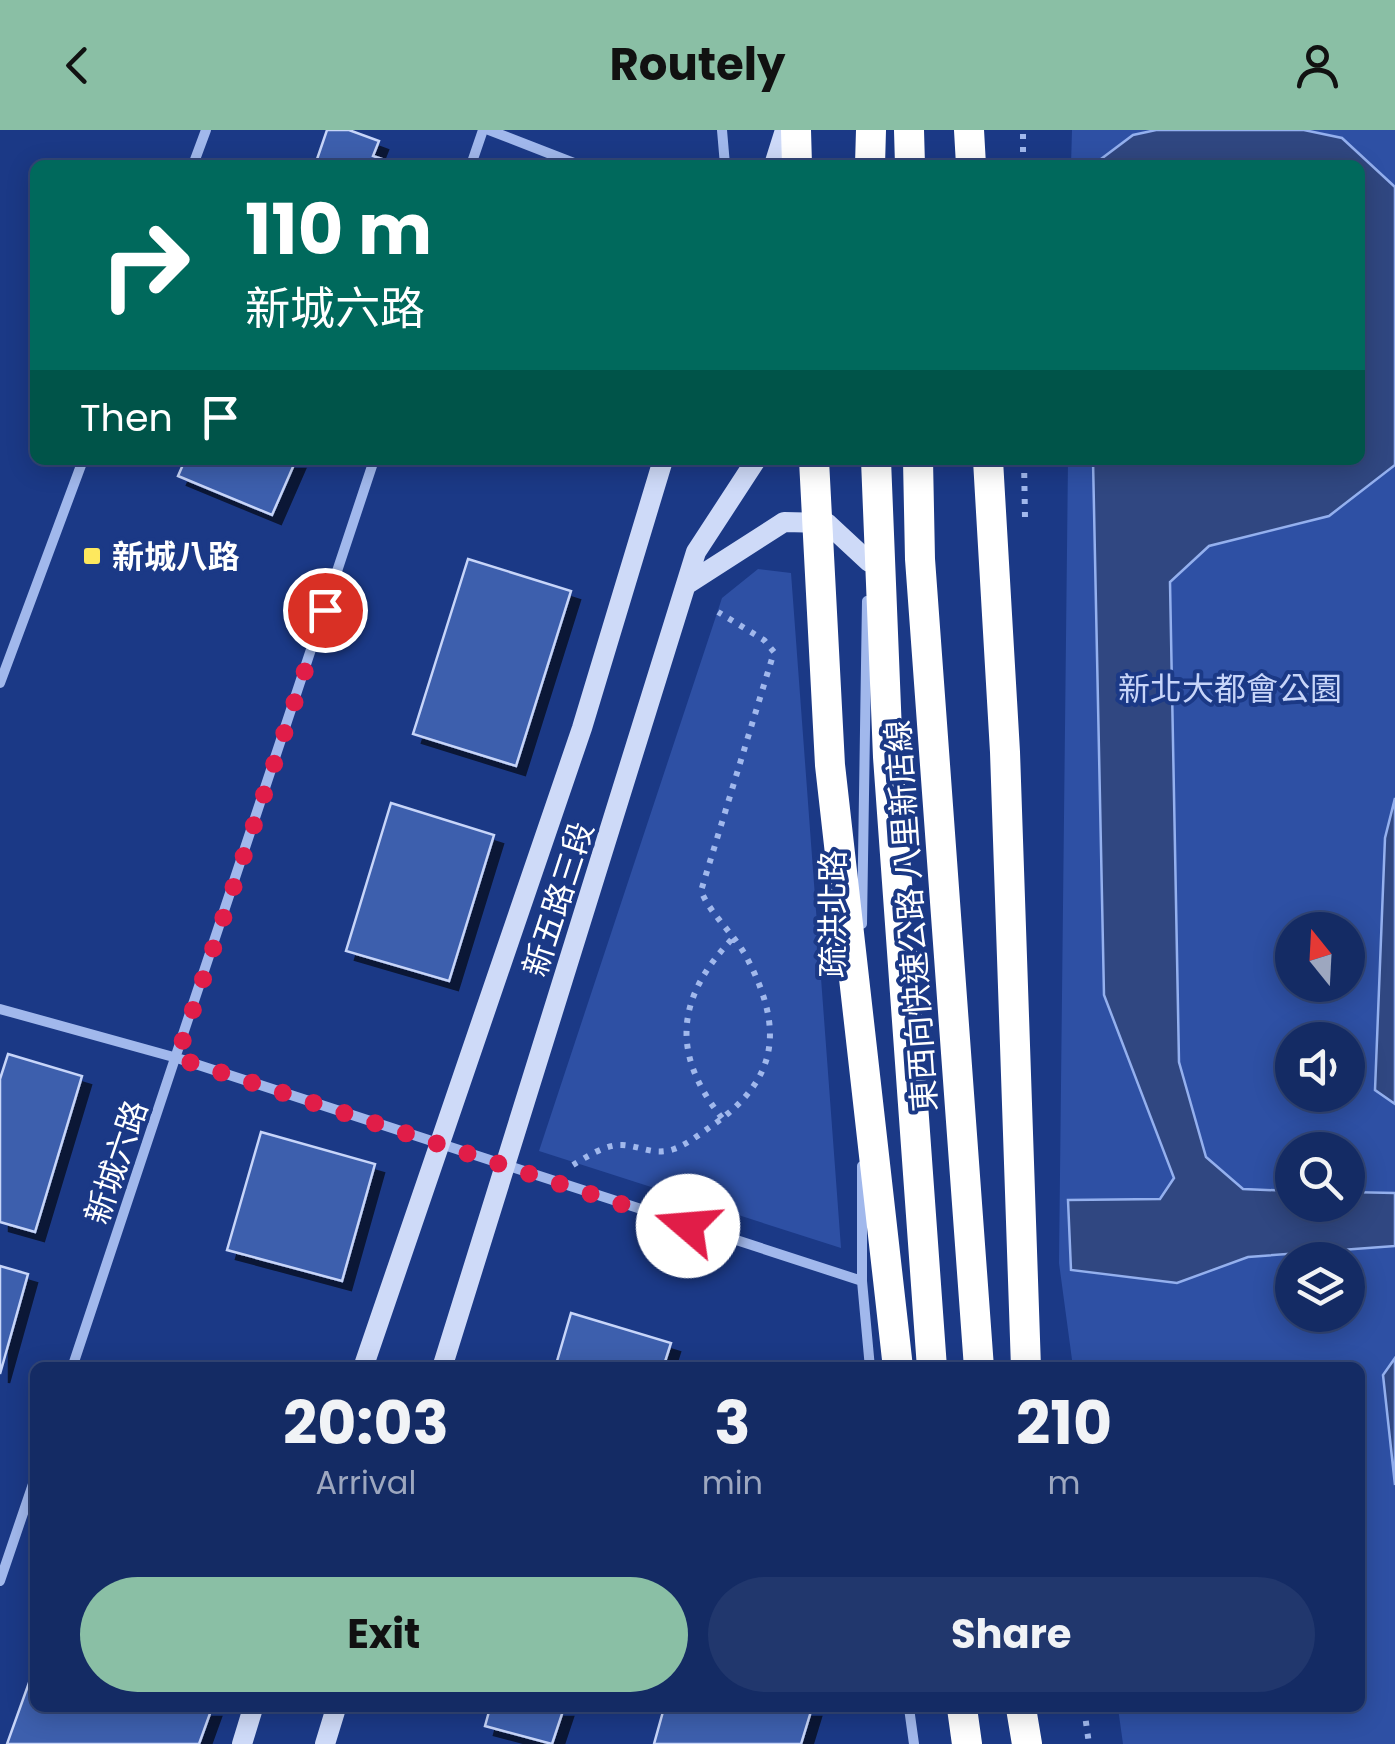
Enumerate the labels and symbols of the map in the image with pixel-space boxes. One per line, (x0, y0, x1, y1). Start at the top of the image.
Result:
place label: 新城八路 (112, 534, 240, 579)
marker: 新城八路 (81, 545, 103, 567)
pin (283, 568, 368, 653)
park label: 新北大都會公園 (1118, 666, 1342, 711)
street label: 東西向快速公路 八里新店線 (875, 719, 947, 1113)
street label: 新五路三段 (512, 816, 604, 982)
street label: 疏洪北路 (810, 850, 855, 978)
north arrow (1275, 912, 1365, 1002)
street label: 新城六路 (74, 1094, 158, 1230)
position arrow (636, 1174, 740, 1278)

